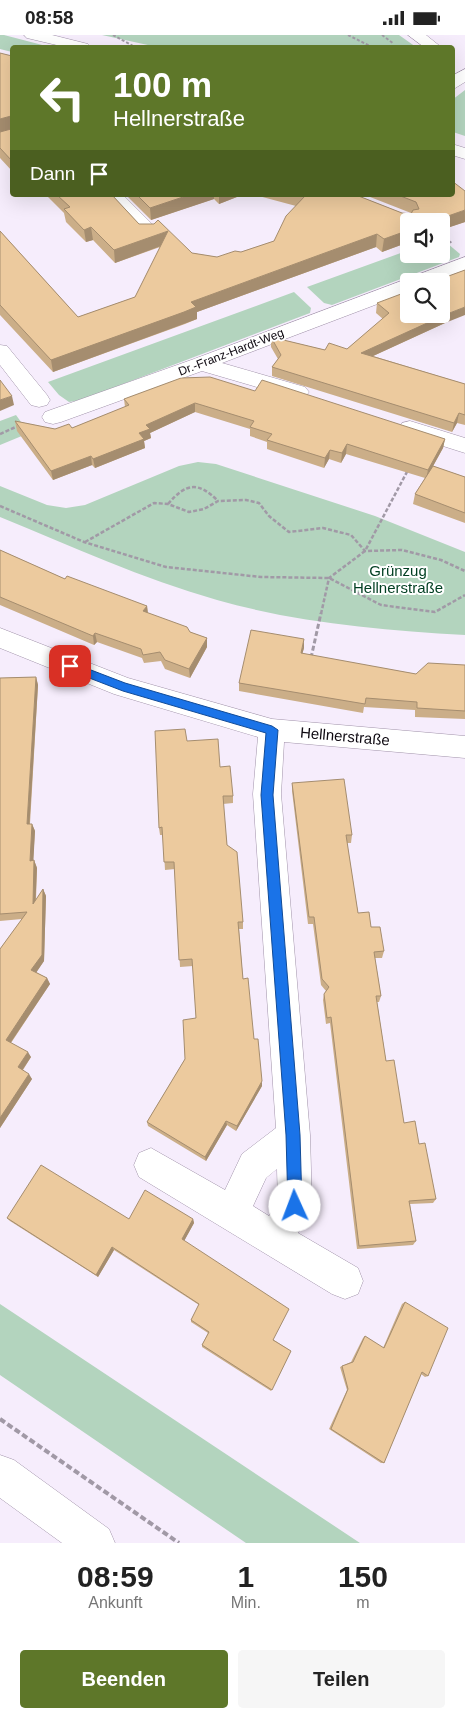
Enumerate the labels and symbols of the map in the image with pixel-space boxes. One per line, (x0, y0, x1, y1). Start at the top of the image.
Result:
street label: Dr.-Franz-Hardt-Weg (176, 325, 286, 379)
park label: Grünzug Hellnerstraße (353, 562, 443, 596)
pin (49, 645, 91, 687)
street label: Hellnerstraße (299, 724, 391, 748)
position arrow (268, 1179, 320, 1231)

